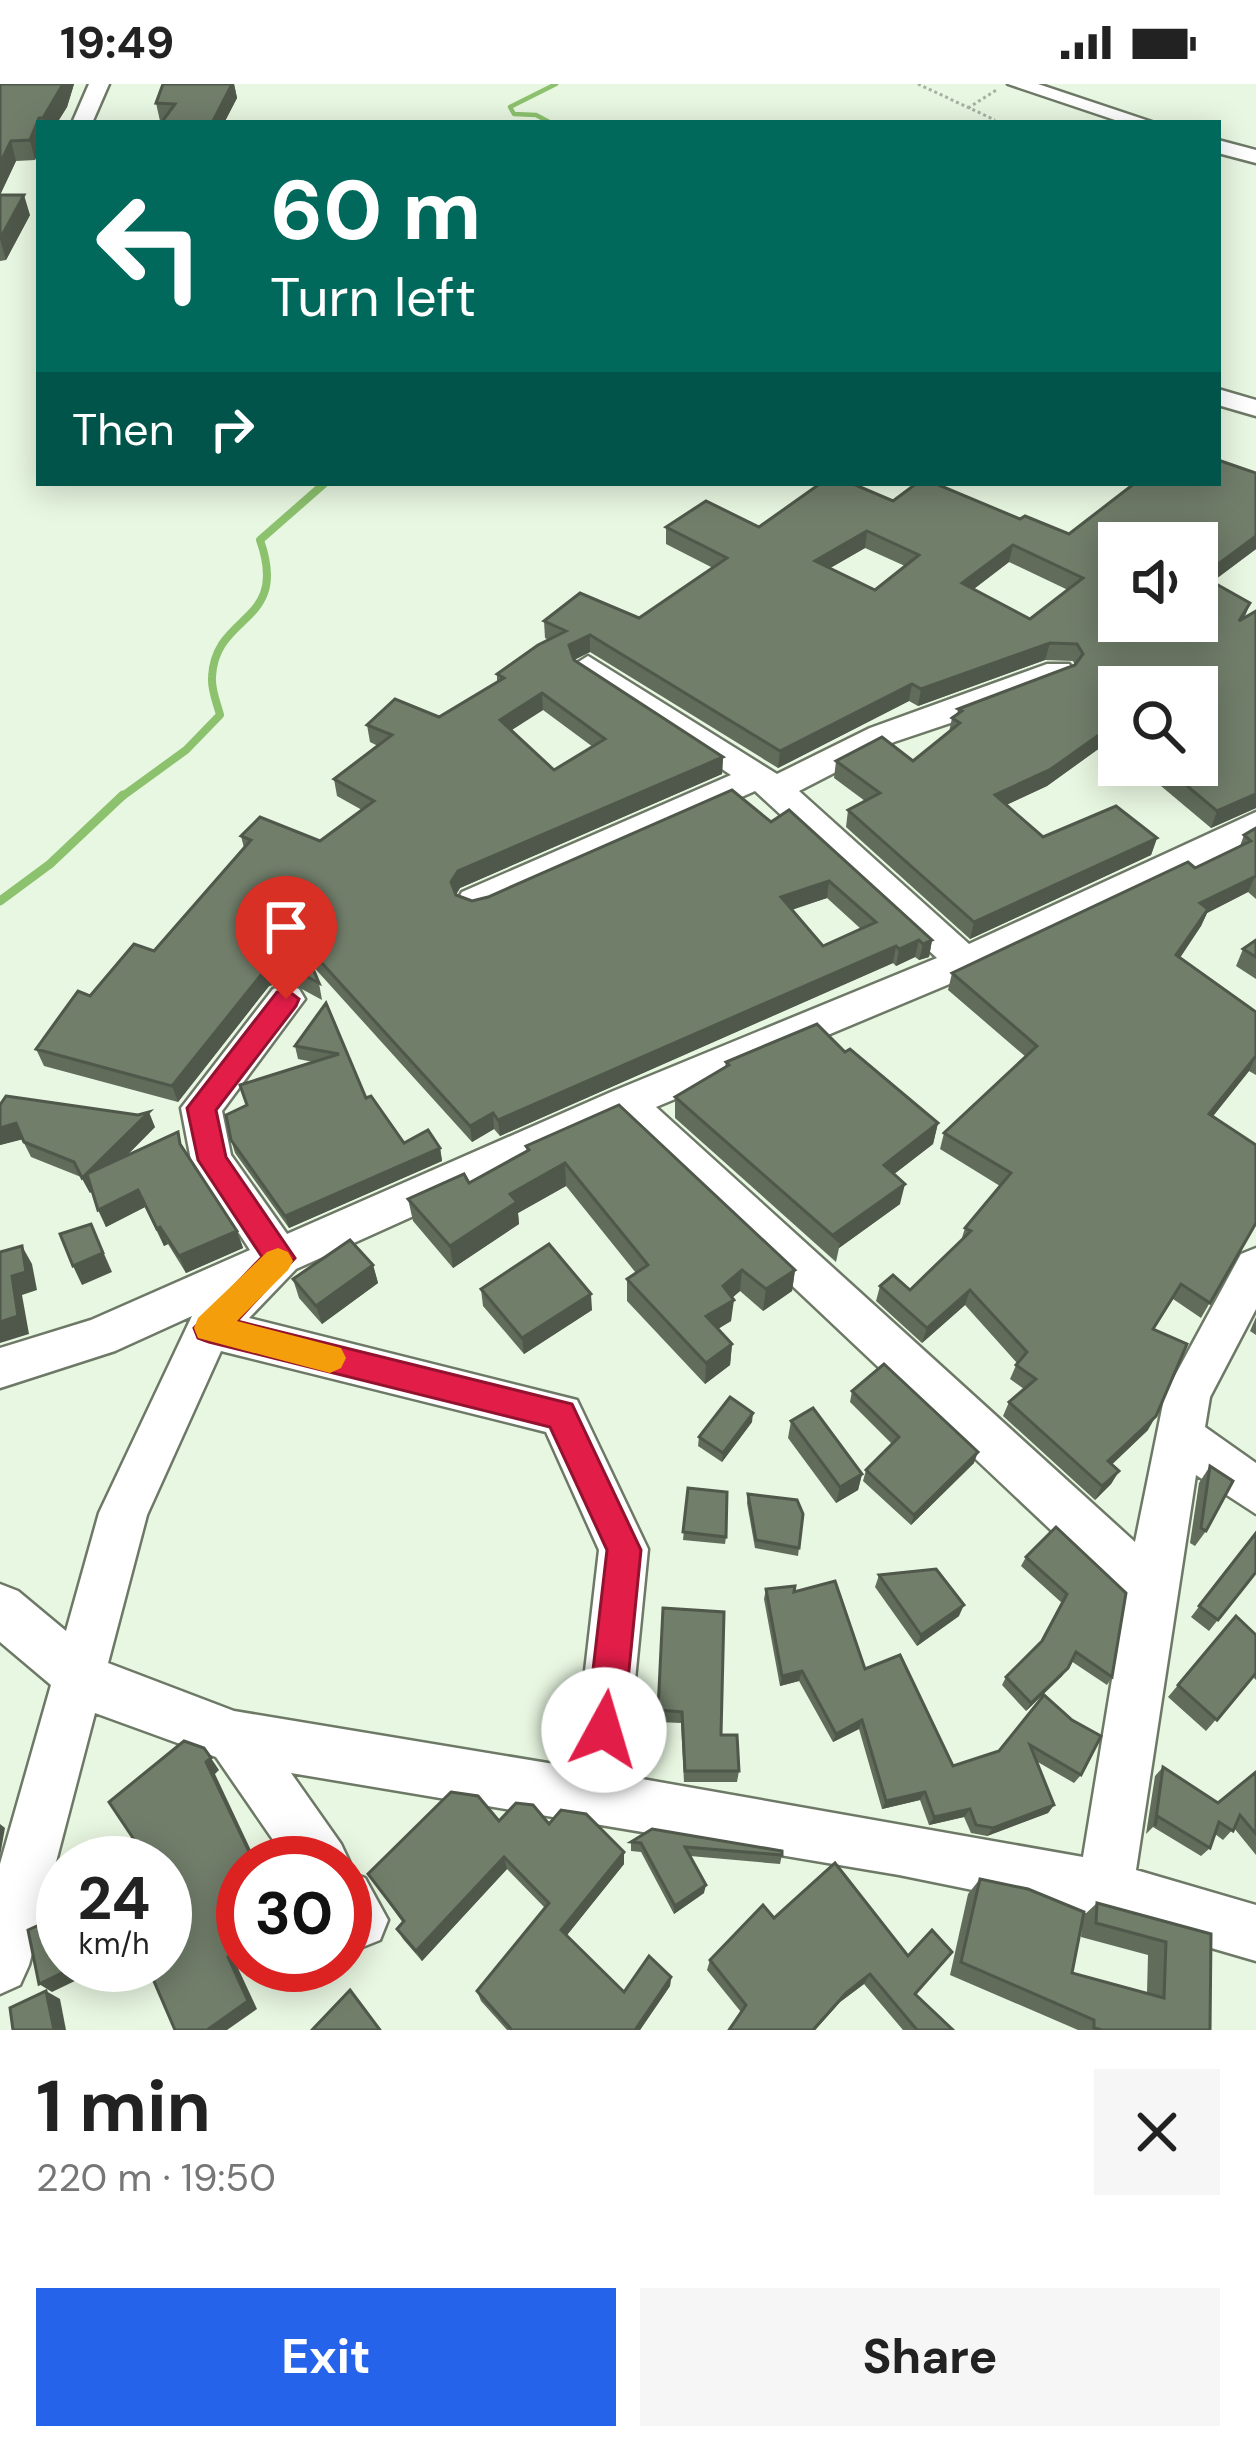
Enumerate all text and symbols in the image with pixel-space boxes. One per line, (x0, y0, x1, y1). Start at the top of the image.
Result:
text: 19:49 (60, 13, 174, 72)
text: 60 m (270, 156, 481, 265)
icon: left (72, 168, 228, 324)
text: Turn left (270, 262, 476, 333)
icon: right (199, 396, 265, 462)
text: Then (72, 400, 175, 459)
map controls (1098, 522, 1218, 786)
button: sound (1098, 522, 1218, 642)
button: search (1098, 666, 1218, 786)
pin (235, 876, 337, 999)
icon: arrive (253, 894, 319, 960)
position arrow (541, 1667, 667, 1793)
speed limit sign: 30 (216, 1836, 372, 1992)
text: 24 (77, 1859, 151, 1938)
text: km/h (79, 1924, 149, 1963)
text: 1 min (36, 2060, 211, 2153)
button: close (1094, 2069, 1220, 2195)
text: 220 m · 19:50 (36, 2152, 276, 2203)
button: Exit (36, 2288, 616, 2426)
button: Share (640, 2288, 1220, 2426)

